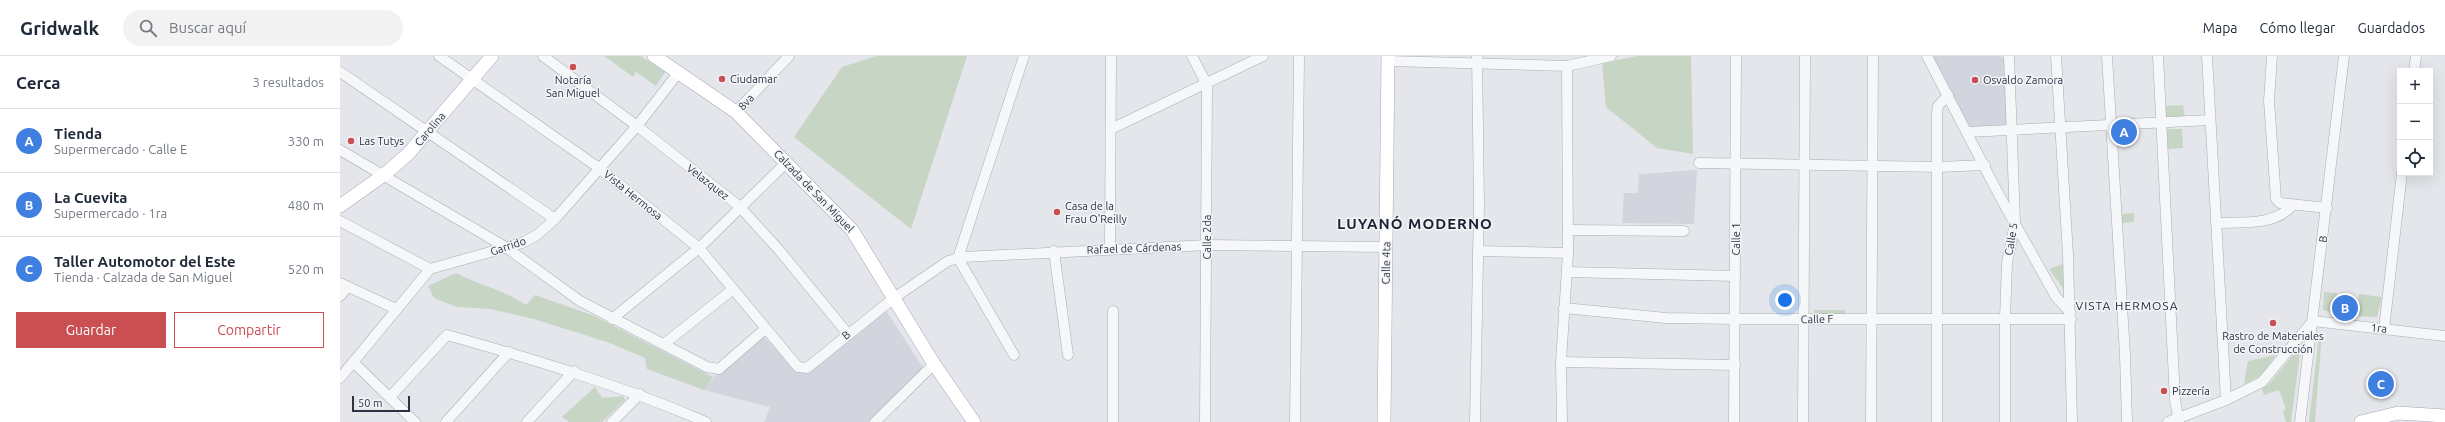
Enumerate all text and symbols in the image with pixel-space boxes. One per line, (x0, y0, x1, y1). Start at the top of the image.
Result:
search box (123, 10, 403, 46)
text: Gridwalk (20, 17, 99, 39)
icon: search (137, 17, 159, 39)
text: Buscar aquí (169, 19, 246, 36)
text: Mapa (2203, 20, 2238, 36)
text: Cómo llegar (2260, 20, 2335, 36)
text: Guardados (2357, 20, 2425, 36)
marker: Notaría San Miguel (568, 62, 578, 72)
map controls (2397, 68, 2433, 176)
button: + (2397, 68, 2433, 104)
text: Cerca (16, 73, 61, 92)
place label: Ciudamar (730, 73, 778, 85)
place label: Notaría San Miguel (546, 74, 600, 99)
marker: Ciudamar (717, 74, 727, 84)
place label: Osvaldo Zamora (1983, 74, 2063, 86)
text: 3 resultados (253, 75, 324, 89)
marker: Osvaldo Zamora (1970, 75, 1980, 85)
street label: 8va (736, 92, 756, 112)
button: − (2397, 104, 2433, 140)
street label: Carolina (412, 110, 448, 148)
pin: A (2111, 117, 2137, 147)
text: Tienda (54, 125, 102, 142)
text: A (24, 134, 34, 148)
text: 330 m (288, 134, 324, 148)
place label: Las Tutys (359, 135, 404, 147)
marker: Las Tutys (346, 136, 356, 146)
button: locate (2397, 140, 2433, 176)
text: Supermercado · Calle E (54, 142, 187, 156)
street label: Calzada de San Miguel (772, 147, 856, 235)
street label: Velazquez (685, 162, 731, 202)
street label: Vista Hermosa (601, 168, 665, 222)
text: La Cuevita (54, 189, 127, 206)
text: B (25, 198, 33, 212)
text: 480 m (288, 198, 324, 212)
place label: Casa de la Frau O'Reilly (1065, 200, 1128, 225)
text: Supermercado · 1ra (54, 206, 167, 220)
marker: Casa de la Frau O'Reilly (1052, 207, 1062, 217)
street label: Calle 2da (1201, 214, 1213, 260)
district label: LUYANÓ MODERNO (1337, 215, 1493, 232)
street label: Calle 5 (2002, 222, 2020, 256)
street label: Calle 1 (1730, 223, 1742, 255)
street label: Garrido (489, 234, 527, 258)
street label: B (2317, 235, 2329, 243)
street label: Rafael de Cárdenas (1087, 240, 1182, 256)
street label: Calle 4ta (1380, 241, 1392, 285)
text: Taller Automotor del Este (54, 253, 236, 270)
text: C (25, 262, 33, 276)
text: 520 m (288, 262, 324, 276)
text: Tienda · Calzada de San Miguel (54, 270, 232, 284)
your location (1775, 290, 1795, 310)
pin: B (2332, 293, 2358, 323)
district label: VISTA HERMOSA (2076, 299, 2178, 312)
button: Guardar (16, 312, 166, 348)
button: Compartir (174, 312, 324, 348)
street label: Calle F (1801, 313, 1834, 325)
marker: Rastro de Materiales de Construcción (2268, 318, 2278, 328)
street label: 1ra (2370, 321, 2388, 335)
street label: B (840, 328, 852, 342)
place label: Rastro de Materiales de Construcción (2222, 330, 2324, 355)
pin: C (2368, 369, 2394, 399)
place label: Pizzería (2172, 385, 2210, 397)
marker: Pizzería (2159, 386, 2169, 396)
scale bar (352, 394, 410, 413)
text: 50 m (358, 397, 382, 409)

